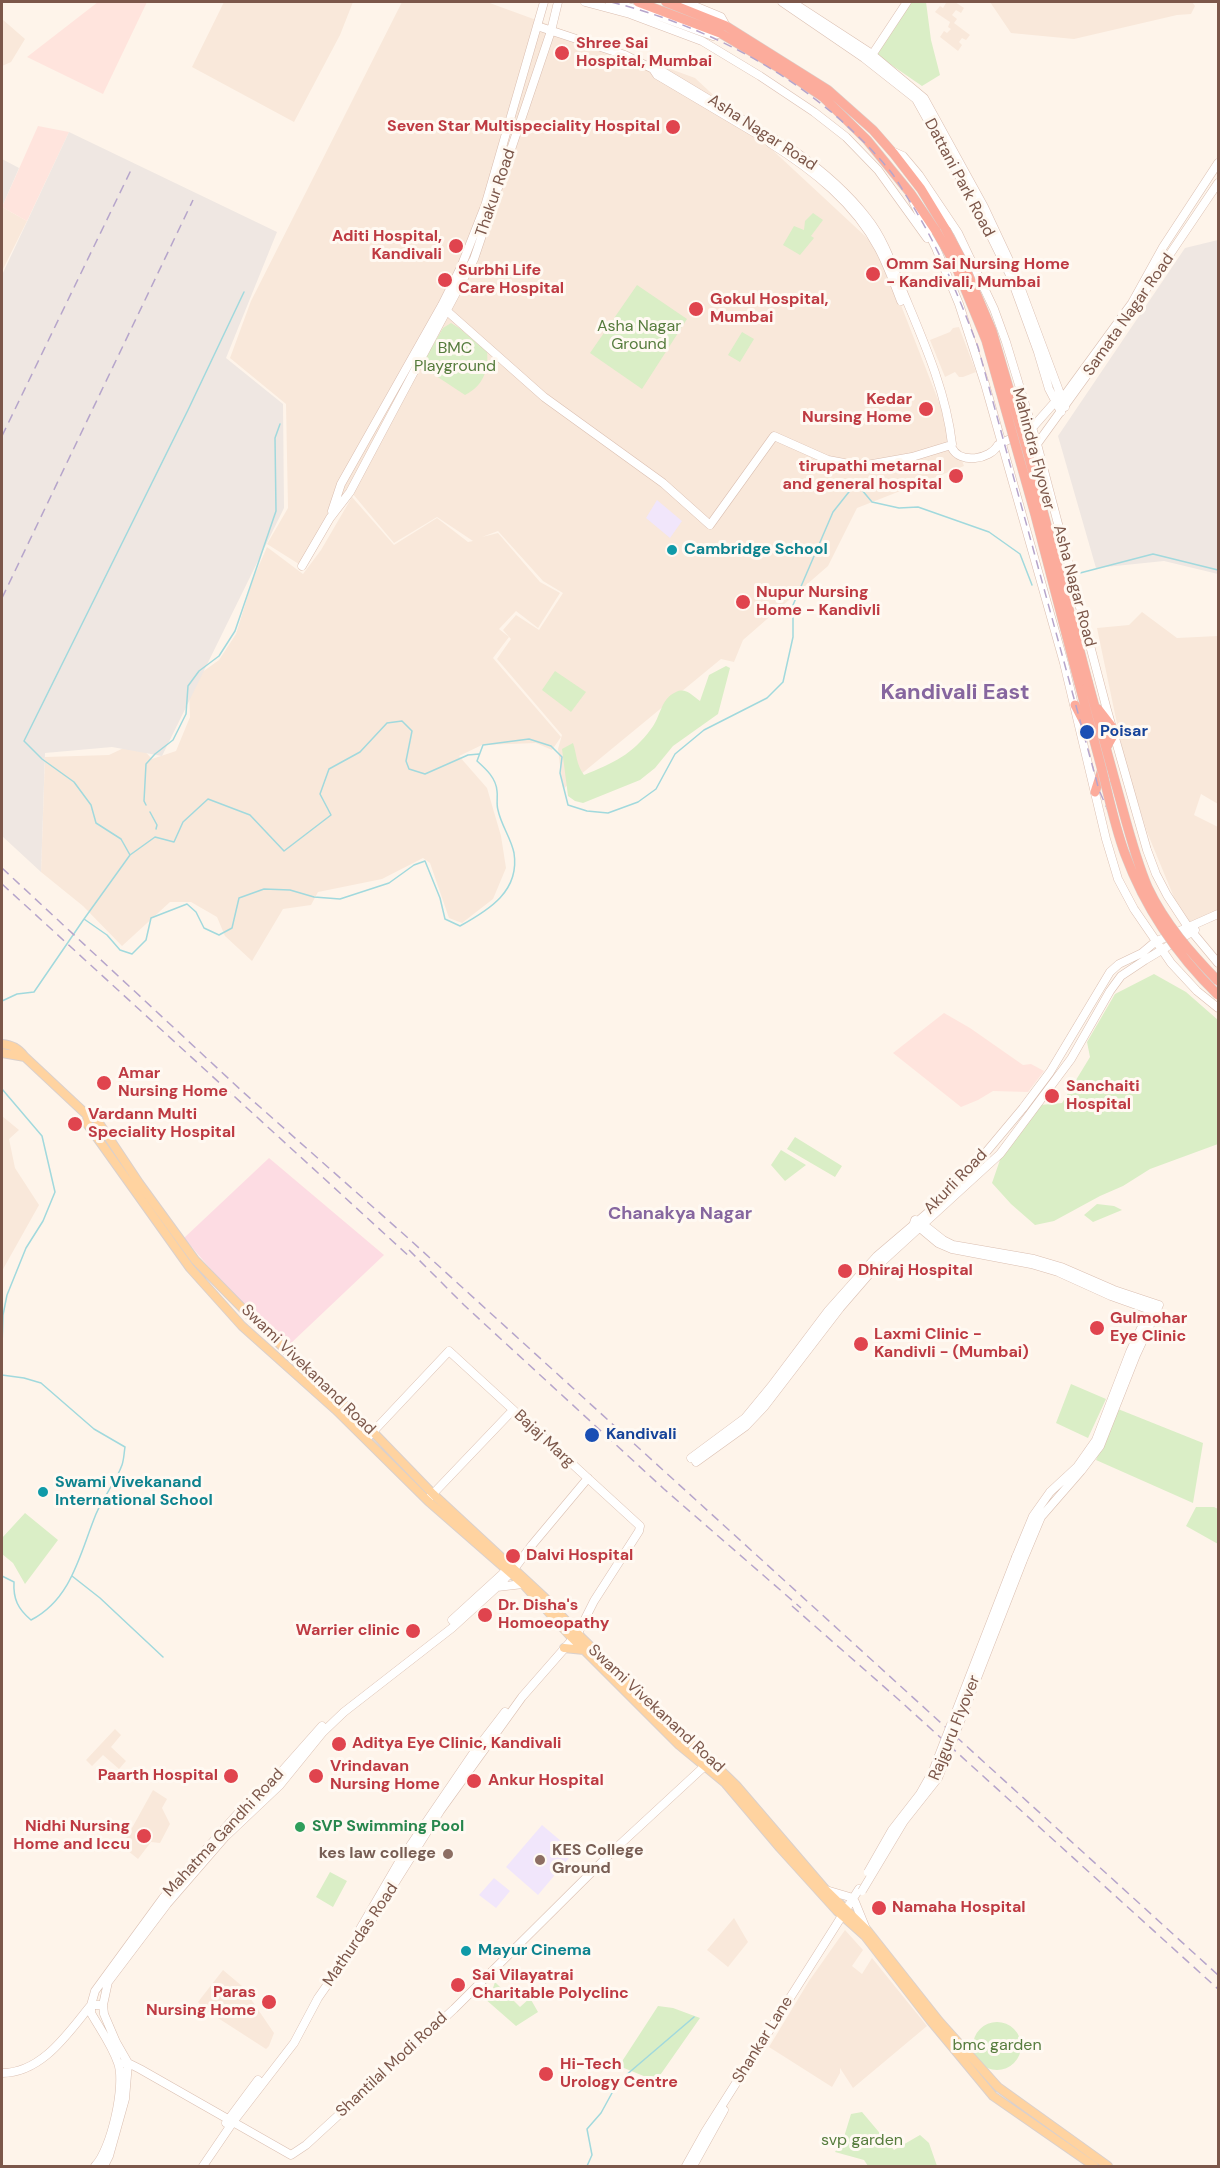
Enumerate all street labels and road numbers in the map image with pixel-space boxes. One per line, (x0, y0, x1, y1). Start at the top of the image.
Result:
street label: Asha Nagar Road (704, 91, 820, 175)
street label: Dattani Park Road (920, 116, 998, 240)
street label: Thakur Road (472, 147, 520, 239)
street label: Samata Nagar Road (1080, 250, 1178, 380)
street label: Mahindra Flyover (1007, 386, 1059, 512)
street label: Asha Nagar Road (1048, 523, 1100, 649)
street label: Akurli Road (920, 1146, 992, 1218)
street label: Swami Vivekanand Road (237, 1301, 379, 1439)
street label: Bajaj Marg (510, 1406, 578, 1472)
street label: Swami Vivekanand Road (584, 1641, 728, 1777)
street label: Rajguru Flyover (925, 1673, 985, 1783)
street label: Mahatma Gandhi Road (160, 1765, 288, 1901)
street label: Mathurdas Road (319, 1880, 403, 1990)
street label: Shankar Lane (729, 1993, 797, 2087)
street label: Shantilal Modi Road (332, 2009, 452, 2121)

